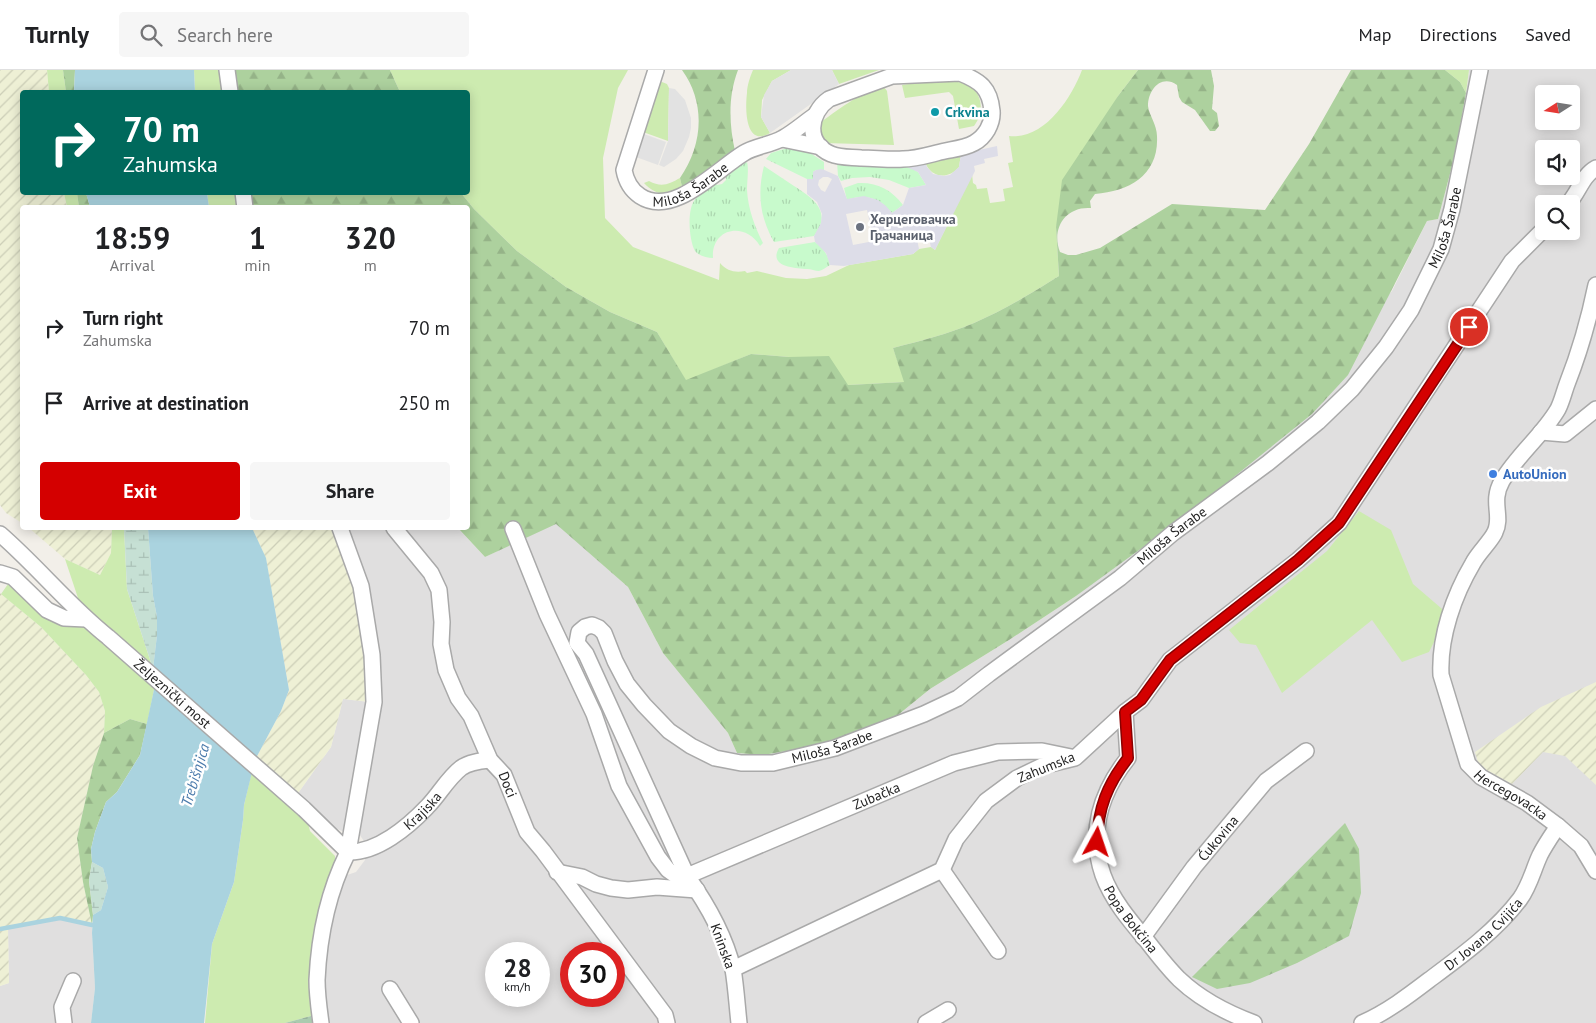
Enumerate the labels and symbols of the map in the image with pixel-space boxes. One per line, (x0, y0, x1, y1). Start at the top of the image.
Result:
north arrow (1535, 85, 1580, 130)
place label: Crkvina (945, 103, 990, 121)
marker: Crkvina (929, 106, 941, 118)
street label: Miloša Šarabe (652, 158, 732, 211)
street label: Miloša Šarabe (1424, 186, 1465, 271)
place label: Херцеговачка Грачаница (870, 210, 956, 244)
marker: Херцеговачка Грачаница (854, 221, 866, 233)
pin (1448, 306, 1490, 348)
place label: AutoUnion (1503, 465, 1567, 483)
marker: AutoUnion (1487, 468, 1499, 480)
street label: Miloša Šarabe (1133, 502, 1210, 569)
street label: Željeznički most (130, 655, 215, 732)
street label: Miloša Šarabe (790, 726, 875, 767)
water label: Trebišnjica (176, 741, 214, 809)
street label: Zahumska (1015, 747, 1077, 787)
street label: Hercegovacka (1470, 766, 1551, 824)
street label: Doci (494, 769, 521, 800)
street label: Zubačka (850, 778, 903, 814)
street label: Krajiska (400, 788, 445, 834)
street label: Ćukovina (1194, 812, 1242, 865)
position arrow (1070, 815, 1122, 867)
street label: Popa Bokčina (1100, 882, 1162, 957)
street label: Dr Jovana Cvijića (1441, 894, 1526, 975)
street label: Kninska (707, 921, 739, 971)
speed limit sign: 30 (560, 942, 625, 1007)

